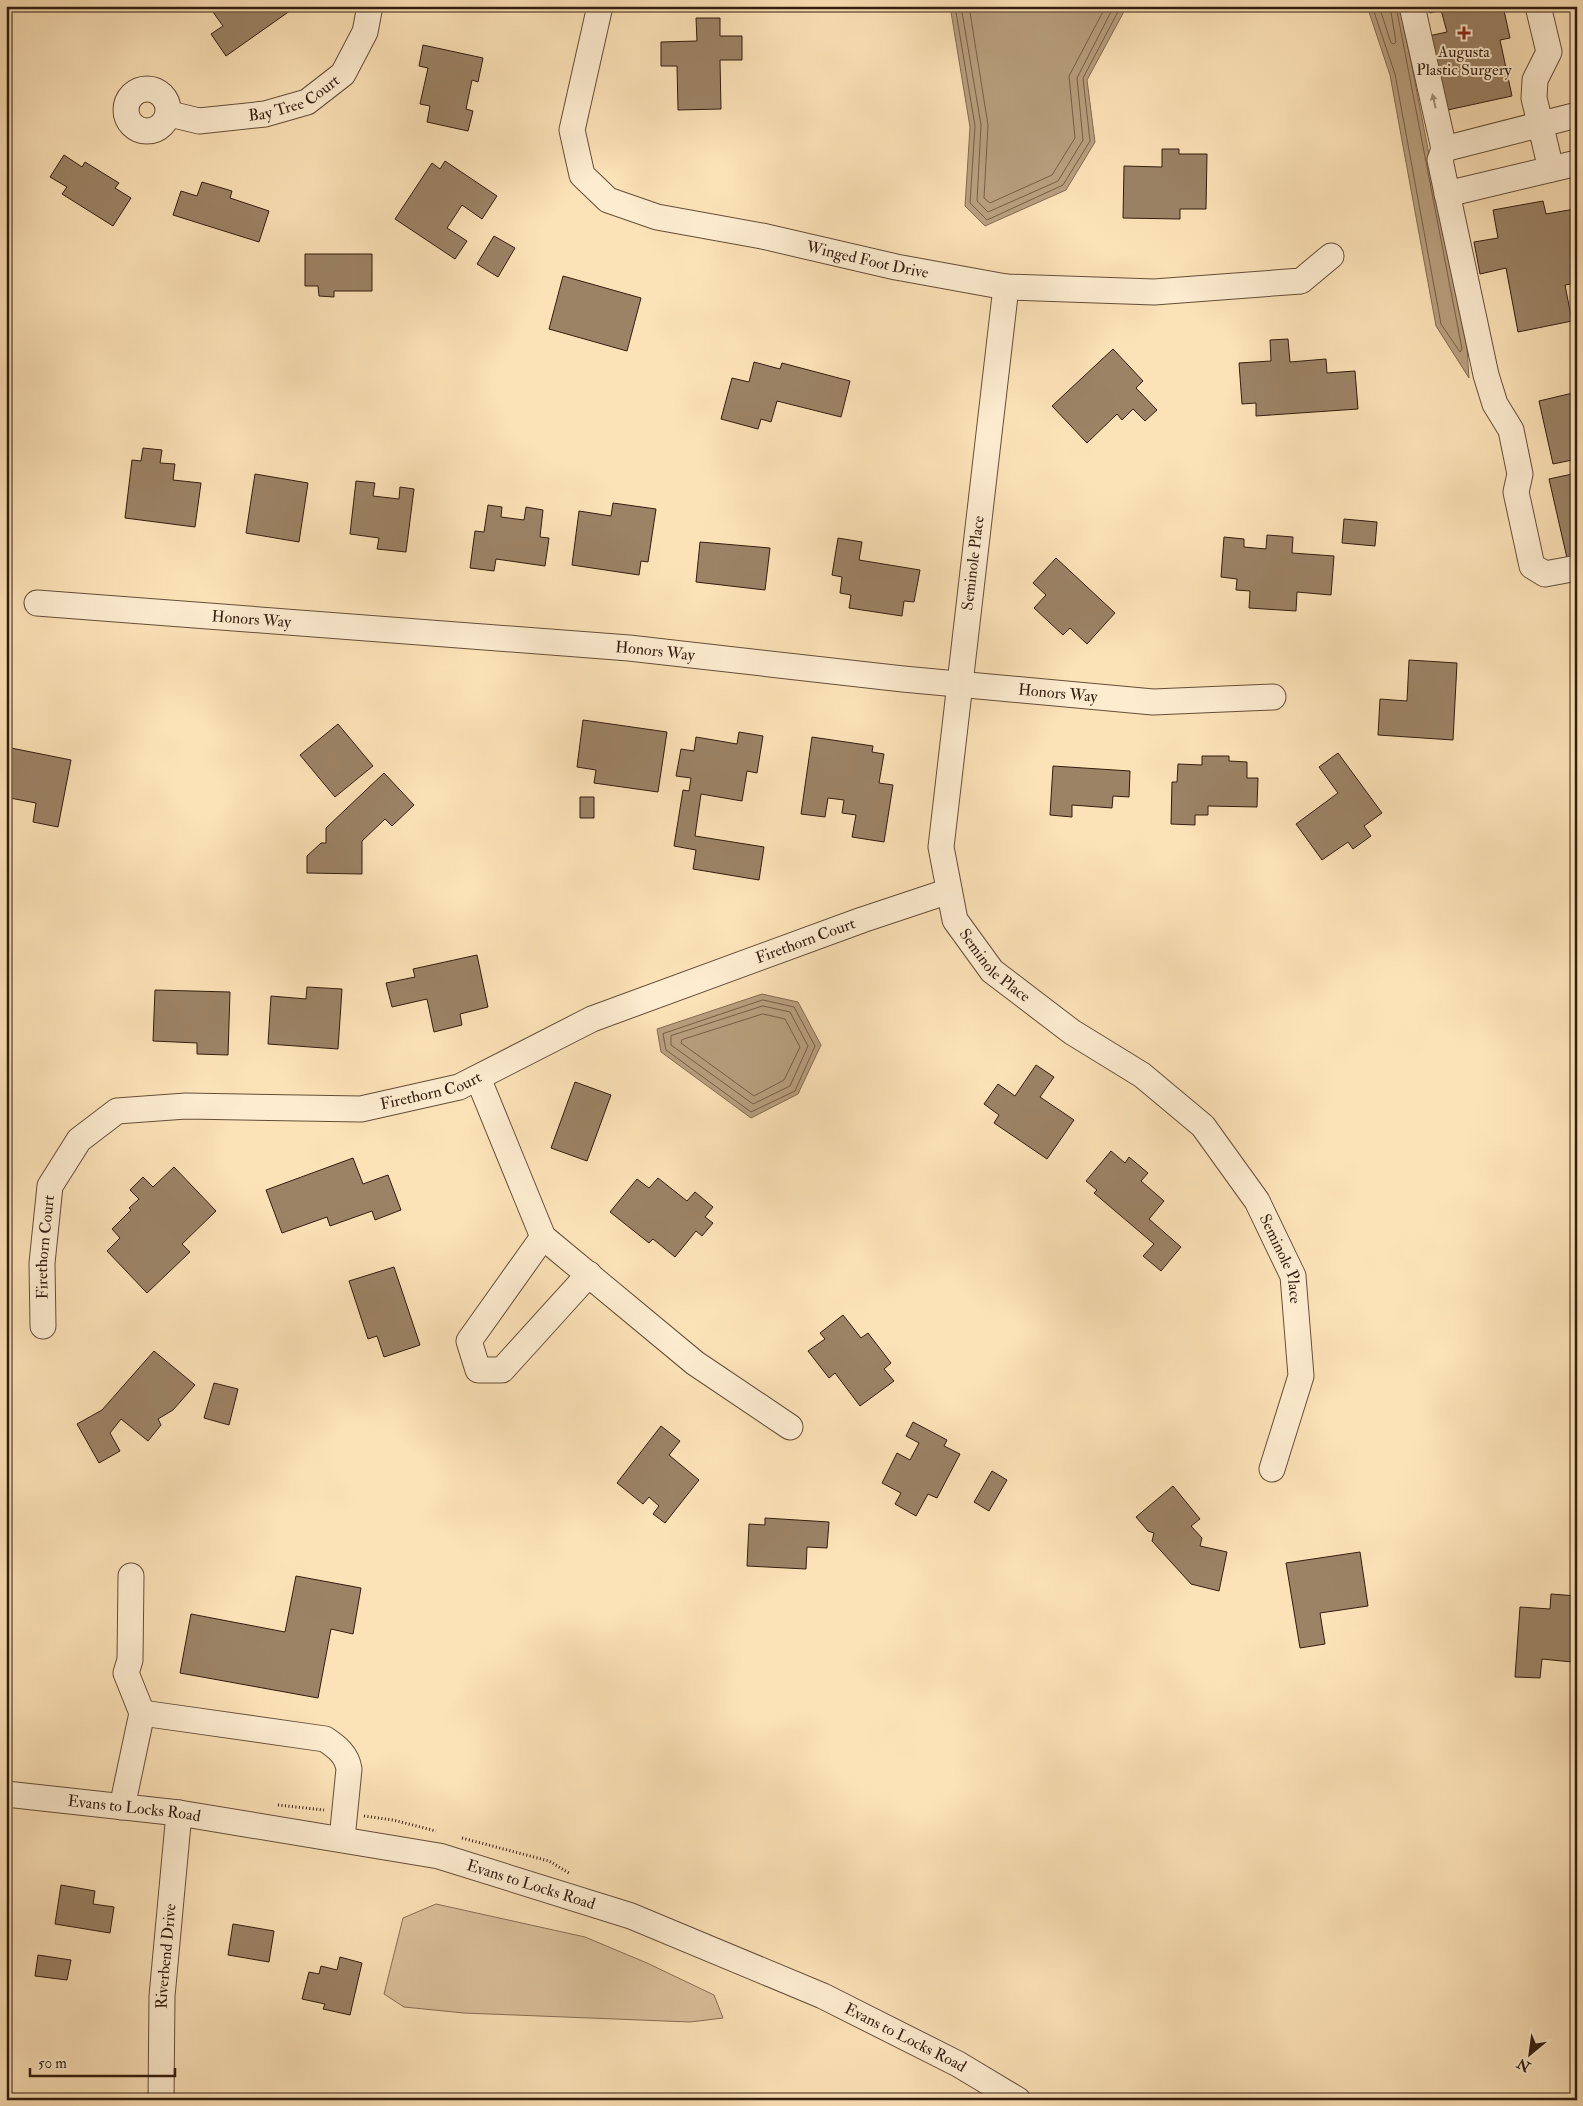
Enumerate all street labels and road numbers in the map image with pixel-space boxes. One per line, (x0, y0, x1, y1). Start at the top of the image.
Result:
street label: Bay Tree Court (247, 70, 344, 126)
street label: Winged Foot Drive (803, 236, 931, 283)
street label: Seminole Place (957, 514, 989, 612)
street label: Honors Way (211, 606, 293, 632)
street label: Honors Way (615, 637, 697, 665)
street label: Honors Way (1017, 680, 1099, 707)
street label: Firethorn Court (753, 913, 858, 968)
street label: Seminole Place (955, 925, 1035, 1007)
street label: Firethorn Court (378, 1067, 485, 1114)
street label: Firethorn Court (32, 1194, 59, 1299)
street label: Seminole Place (1255, 1211, 1305, 1305)
street label: Evans to Locks Road (67, 1791, 202, 1826)
street label: Evans to Locks Road (464, 1855, 598, 1914)
street label: Riverbend Drive (152, 1902, 181, 2009)
street label: Evans to Locks Road (841, 1999, 970, 2077)

